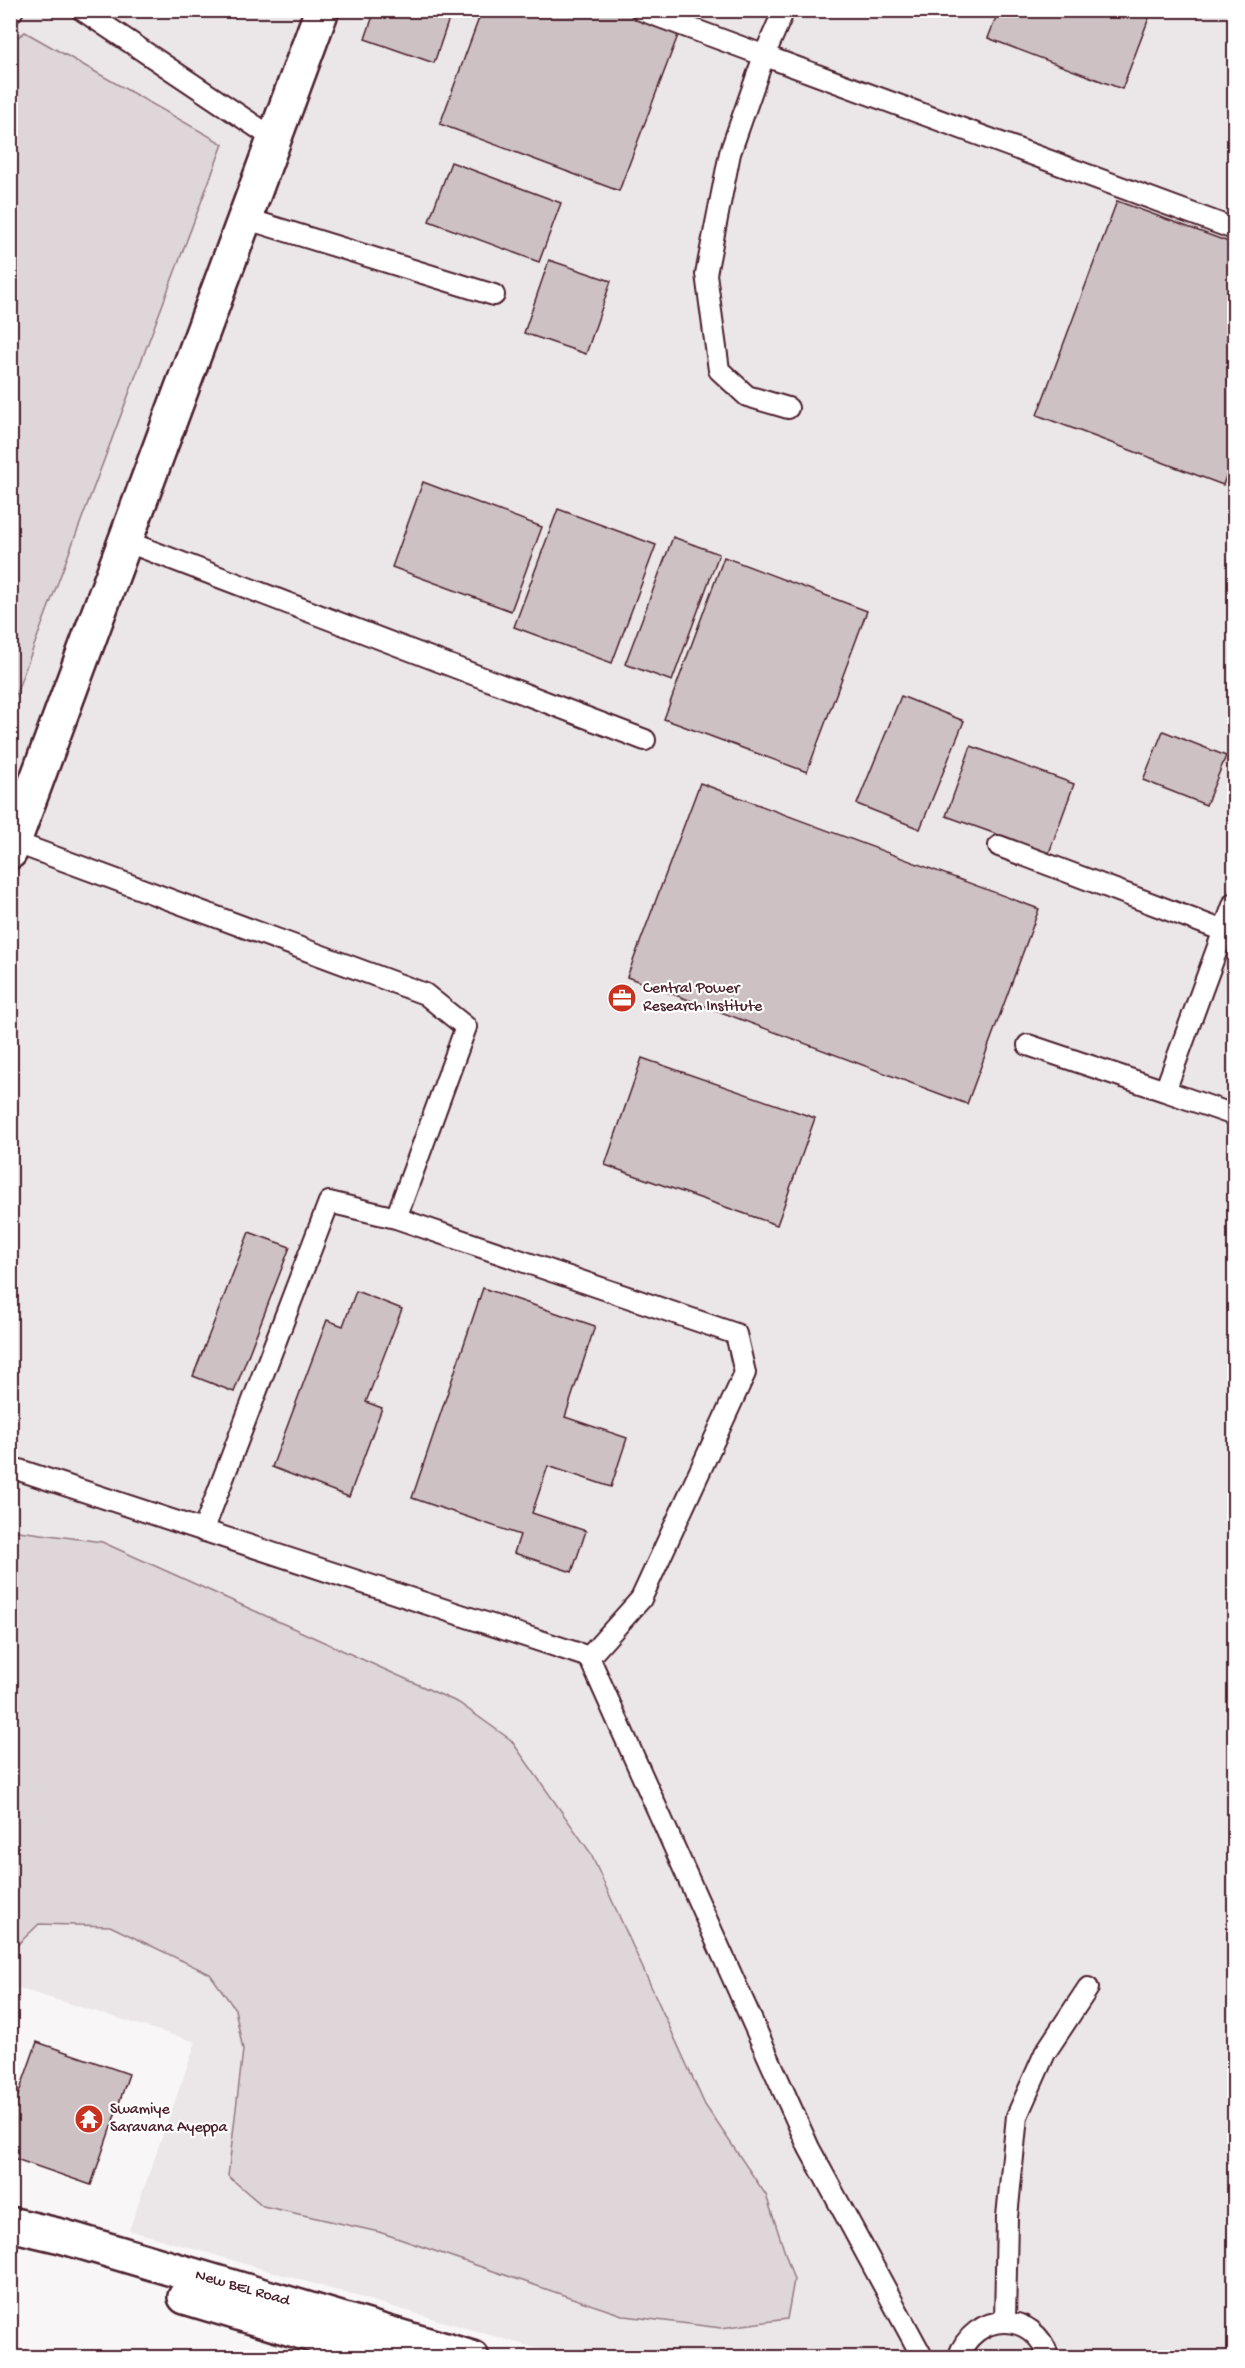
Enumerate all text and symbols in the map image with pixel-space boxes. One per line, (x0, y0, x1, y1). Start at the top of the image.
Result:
place label: Central Power Research Institute (643, 980, 763, 1017)
office icon: Central Power Research Institute (606, 982, 638, 1014)
place label: Swamiye Saravana Ayeppa (110, 2101, 228, 2138)
temple icon: Swamiye Saravana Ayeppa (73, 2103, 105, 2135)
street label: New BEL Road (192, 2266, 293, 2312)

